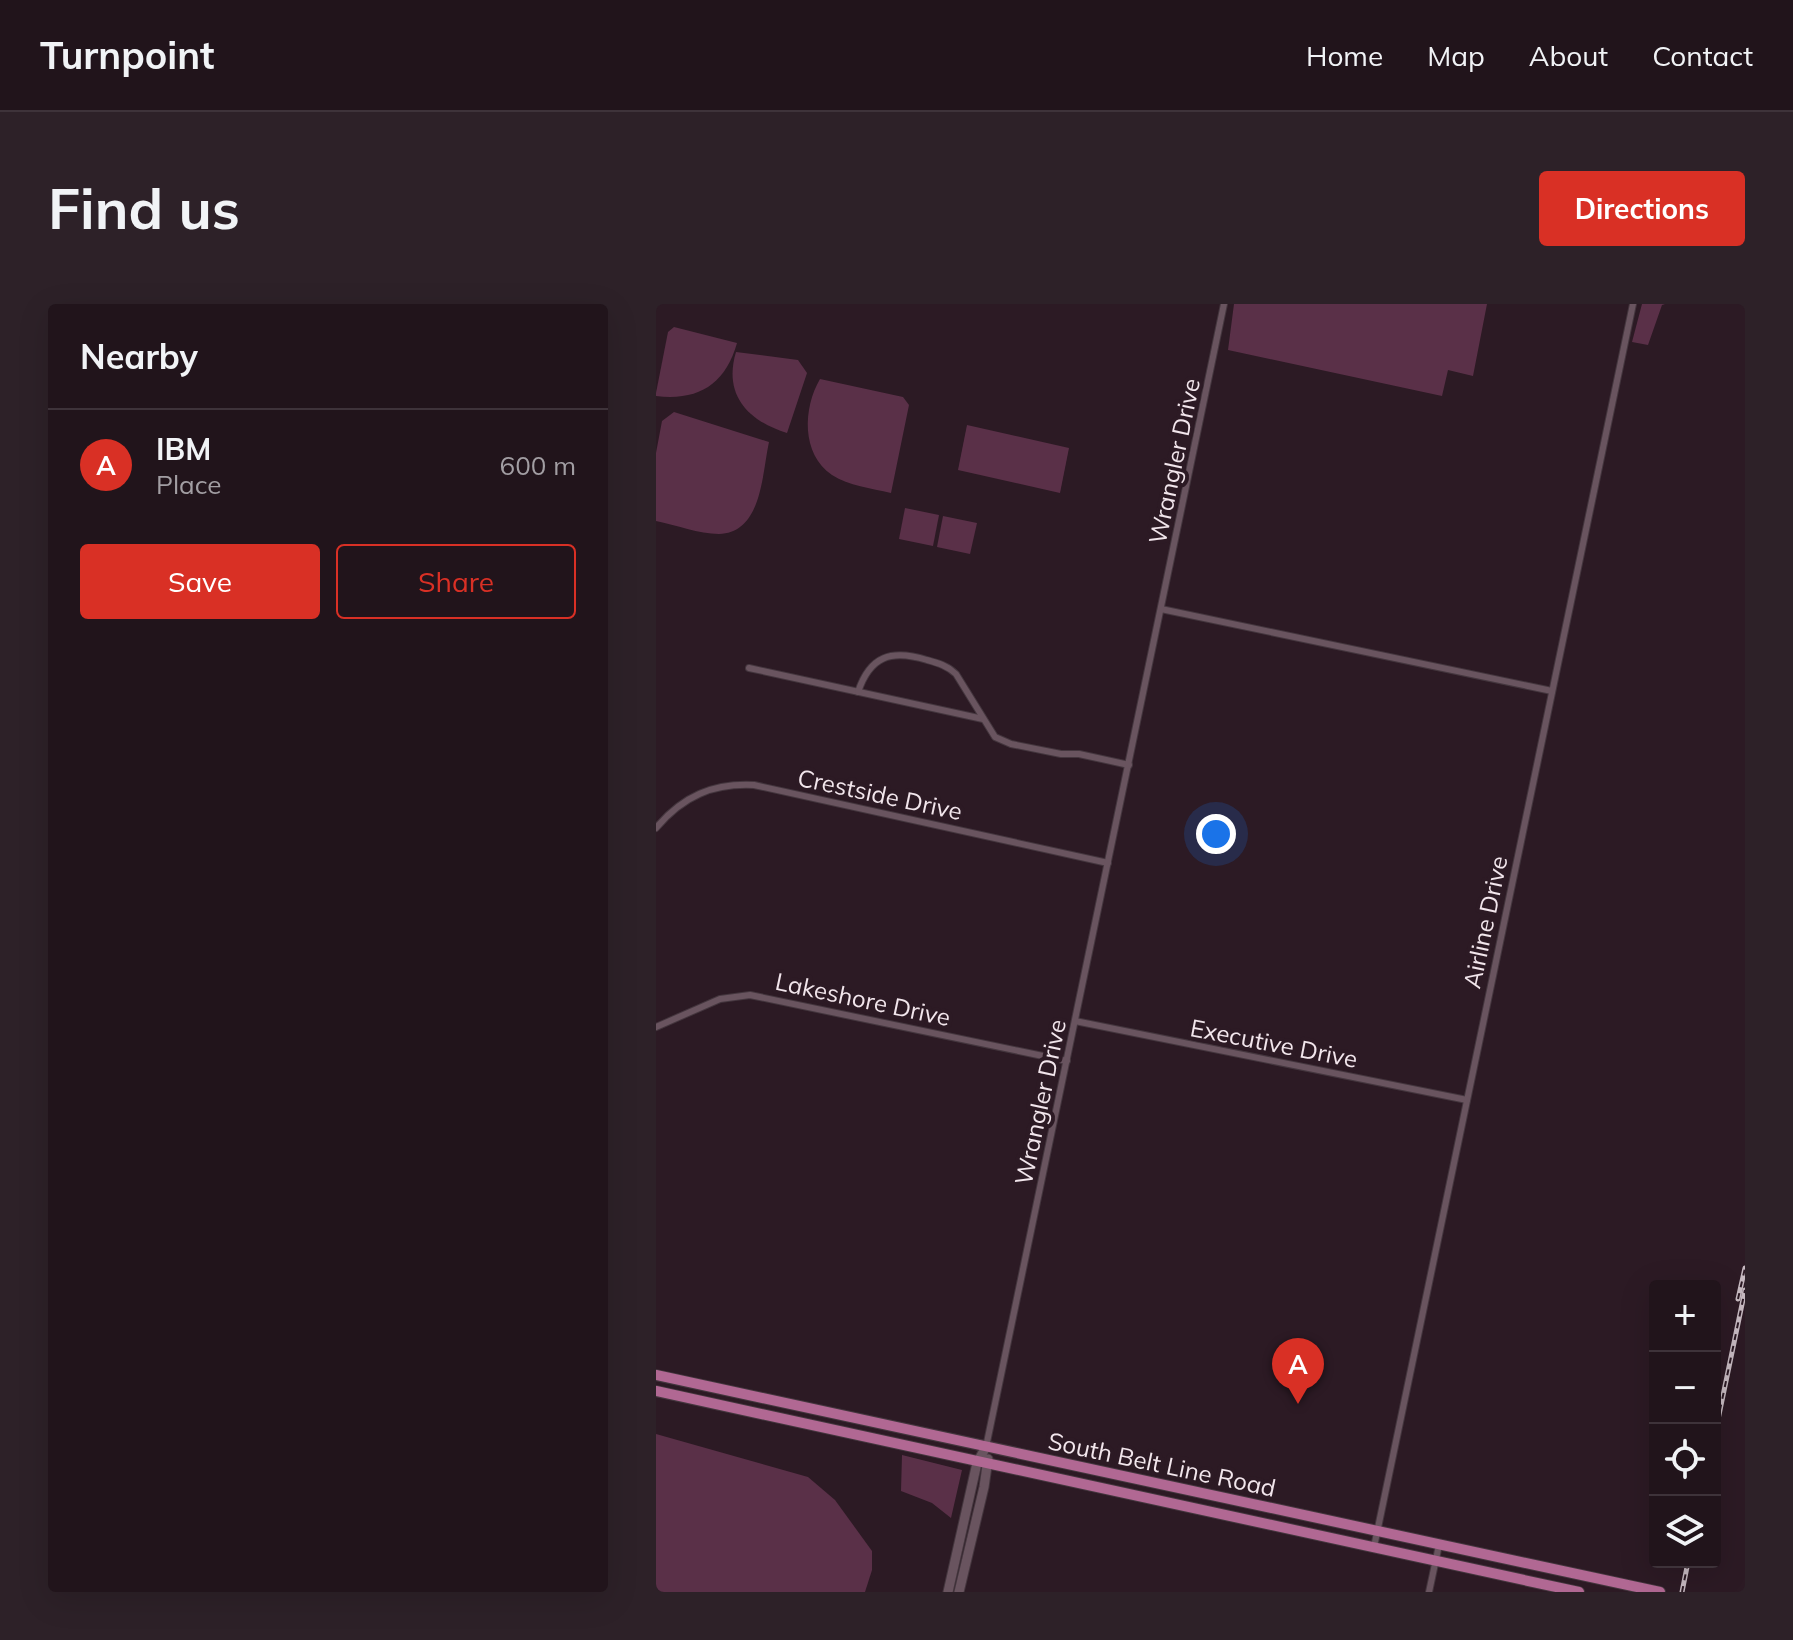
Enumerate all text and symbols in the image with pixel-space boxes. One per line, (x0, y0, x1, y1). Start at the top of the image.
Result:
text: Turnpoint (40, 31, 214, 79)
text: Home (1306, 38, 1383, 73)
text: Map (1427, 38, 1485, 73)
text: About (1529, 38, 1608, 73)
text: Contact (1652, 38, 1753, 73)
button: Directions (1539, 171, 1745, 246)
text: Find us (48, 173, 240, 243)
text: Nearby (80, 335, 198, 378)
street label: Wrangler Drive (1142, 375, 1206, 547)
text: IBM (156, 430, 211, 468)
text: A (96, 449, 116, 482)
text: 600 m (500, 449, 576, 482)
text: Place (156, 468, 221, 501)
button: Save (80, 544, 320, 619)
button: Share (336, 544, 576, 619)
street label: Crestside Drive (795, 762, 965, 826)
your location (1196, 814, 1236, 854)
street label: Airline Drive (1456, 853, 1514, 991)
street label: Lakeshore Drive (773, 966, 953, 1032)
street label: Executive Drive (1188, 1012, 1360, 1074)
street label: Wrangler Drive (1008, 1016, 1072, 1188)
map controls (1649, 1280, 1721, 1568)
button: + (1649, 1280, 1721, 1352)
pin: A (1272, 1338, 1324, 1404)
button: − (1649, 1352, 1721, 1424)
button: locate (1649, 1424, 1721, 1496)
street label: South Belt Line Road (1045, 1425, 1279, 1503)
button: layers (1649, 1496, 1721, 1568)

